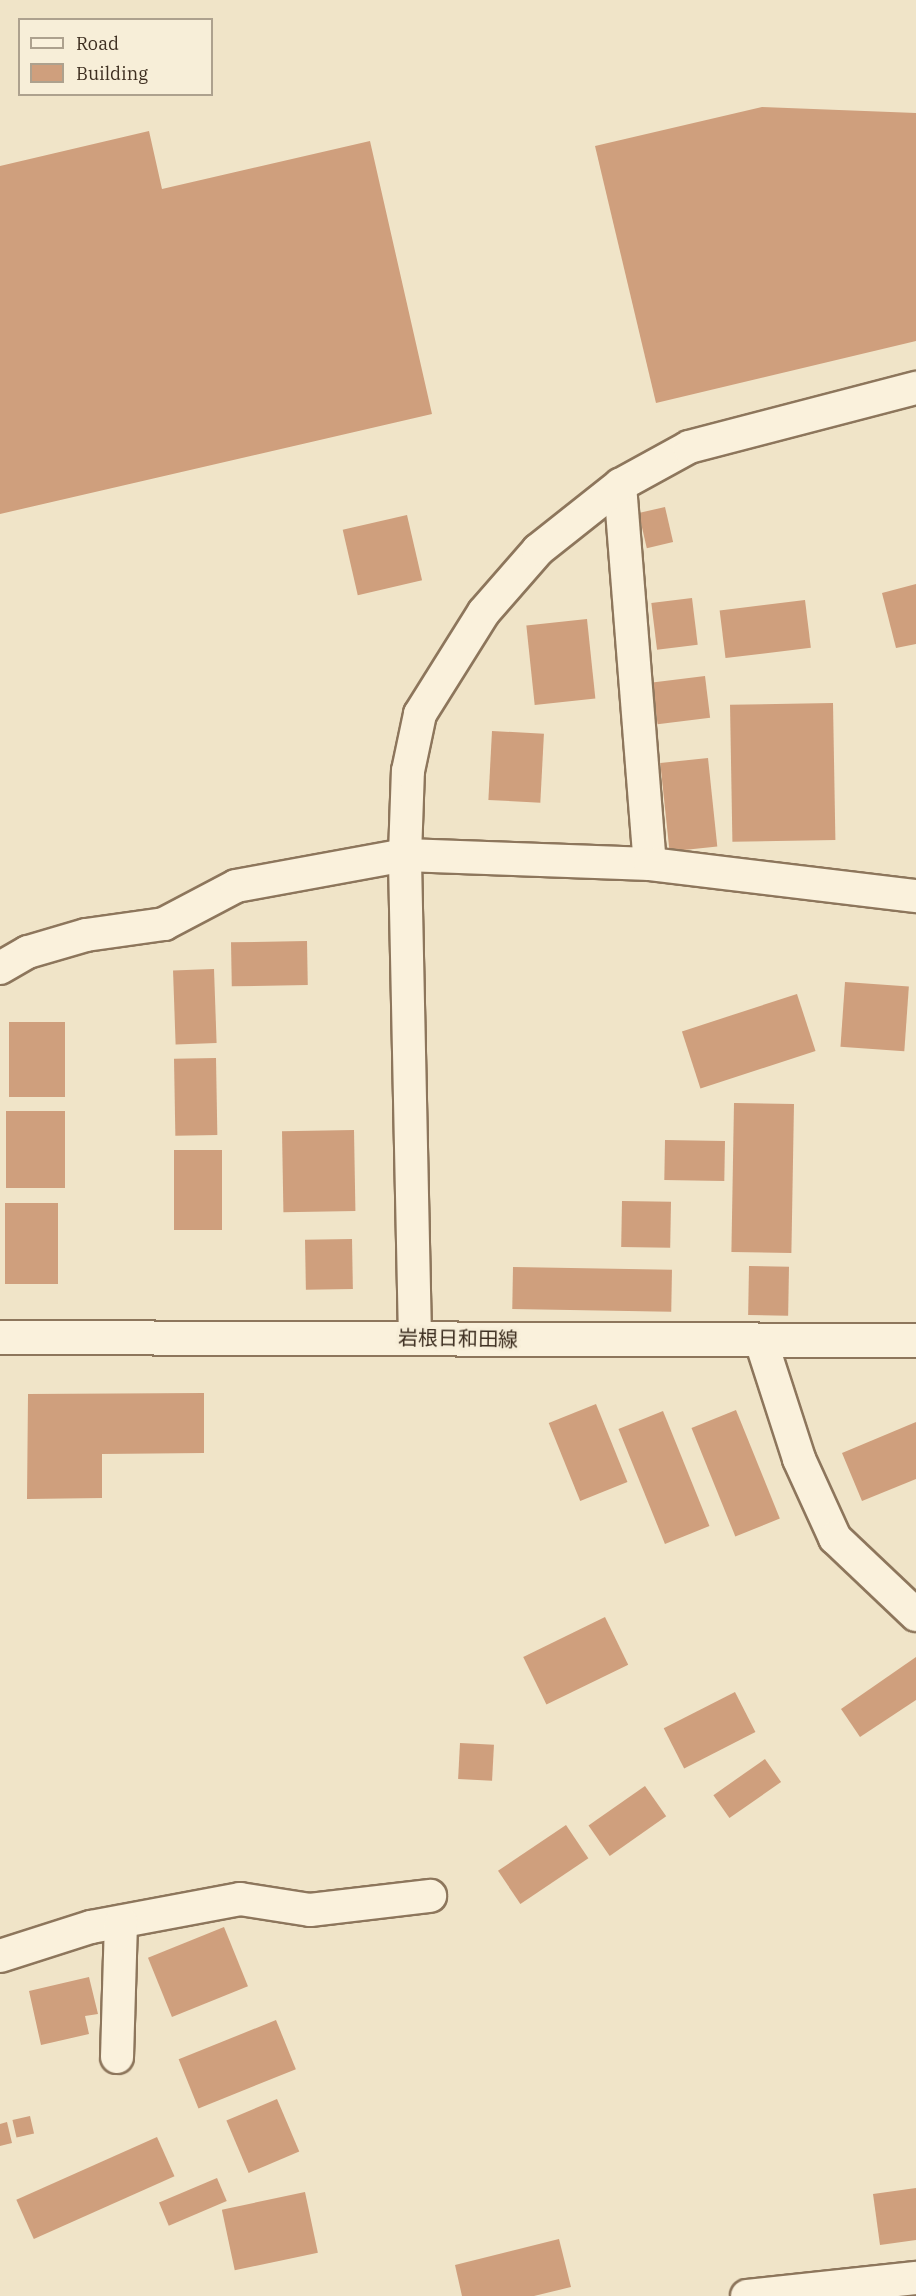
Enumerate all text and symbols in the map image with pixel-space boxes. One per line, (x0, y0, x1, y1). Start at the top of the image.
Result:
legend (18, 18, 213, 96)
text: Road (76, 32, 119, 55)
text: Building (76, 62, 148, 85)
street label: 岩根日和田線 (398, 1325, 518, 1351)

